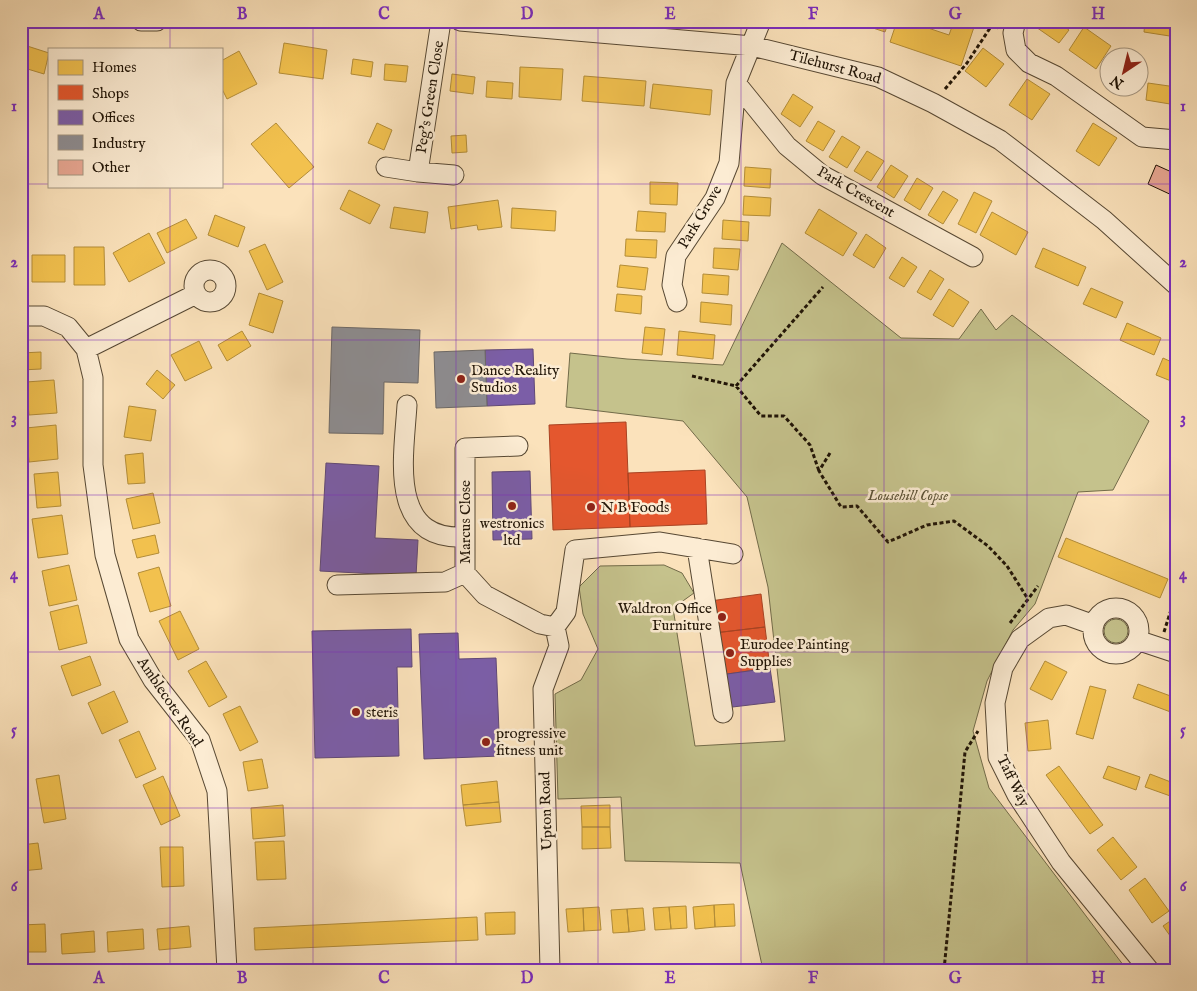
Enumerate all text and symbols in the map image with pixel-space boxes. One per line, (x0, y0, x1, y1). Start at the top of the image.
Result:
text: A (93, 5, 106, 25)
text: B (237, 5, 248, 25)
text: C (378, 5, 390, 25)
text: D (521, 5, 534, 25)
text: E (664, 5, 676, 25)
text: F (808, 5, 819, 25)
text: G (949, 5, 962, 25)
text: H (1091, 5, 1105, 25)
street label: Peg's Green Close (412, 39, 448, 155)
street label: Tilehurst Road (787, 46, 884, 89)
legend (48, 48, 222, 188)
north arrow (1100, 48, 1150, 98)
text: Homes (92, 58, 136, 77)
text: N (1107, 71, 1128, 93)
text: Shops (92, 84, 129, 103)
text: 1 (11, 97, 17, 117)
text: 1 (1180, 97, 1186, 117)
text: Offices (92, 108, 135, 127)
text: Industry (92, 134, 146, 153)
text: Other (92, 158, 130, 177)
street label: Park Crescent (814, 162, 898, 222)
street label: Park Grove (674, 182, 726, 252)
text: 2 (10, 253, 18, 273)
text: 2 (1179, 253, 1187, 273)
place label: Dance Reality Studios (471, 361, 560, 397)
marker: Dance Reality Studios (455, 373, 467, 385)
text: 3 (11, 409, 17, 429)
text: 3 (1180, 409, 1186, 429)
street label: Marcus Close (456, 480, 475, 564)
park label: Lousehill Copse (867, 486, 948, 505)
place label: N B Foods (601, 498, 669, 517)
marker: westronics ltd (506, 500, 518, 512)
marker: N B Foods (585, 501, 597, 513)
place label: westronics ltd (480, 514, 544, 550)
text: 4 (10, 565, 19, 585)
text: 4 (1179, 565, 1188, 585)
place label: Waldron Office Furniture (618, 599, 712, 635)
marker: Waldron Office Furniture (716, 611, 728, 623)
place label: Eurodee Painting Supplies (740, 635, 850, 671)
marker: Eurodee Painting Supplies (724, 647, 736, 659)
street label: Amblecote Road (132, 653, 208, 751)
place label: steris (366, 703, 398, 722)
marker: steris (350, 706, 362, 718)
text: 5 (11, 721, 17, 741)
text: 5 (1180, 721, 1186, 741)
place label: progressive fitness unit (496, 724, 566, 760)
marker: progressive fitness unit (480, 736, 492, 748)
street label: Taff Way (992, 752, 1034, 811)
street label: Upton Road (535, 770, 557, 851)
text: 6 (11, 877, 19, 897)
text: 6 (1180, 877, 1188, 897)
text: A (93, 969, 106, 989)
text: B (237, 969, 248, 989)
text: C (378, 969, 390, 989)
text: D (521, 969, 534, 989)
text: E (664, 969, 676, 989)
text: F (808, 969, 819, 989)
text: G (949, 969, 962, 989)
text: H (1091, 969, 1105, 989)

